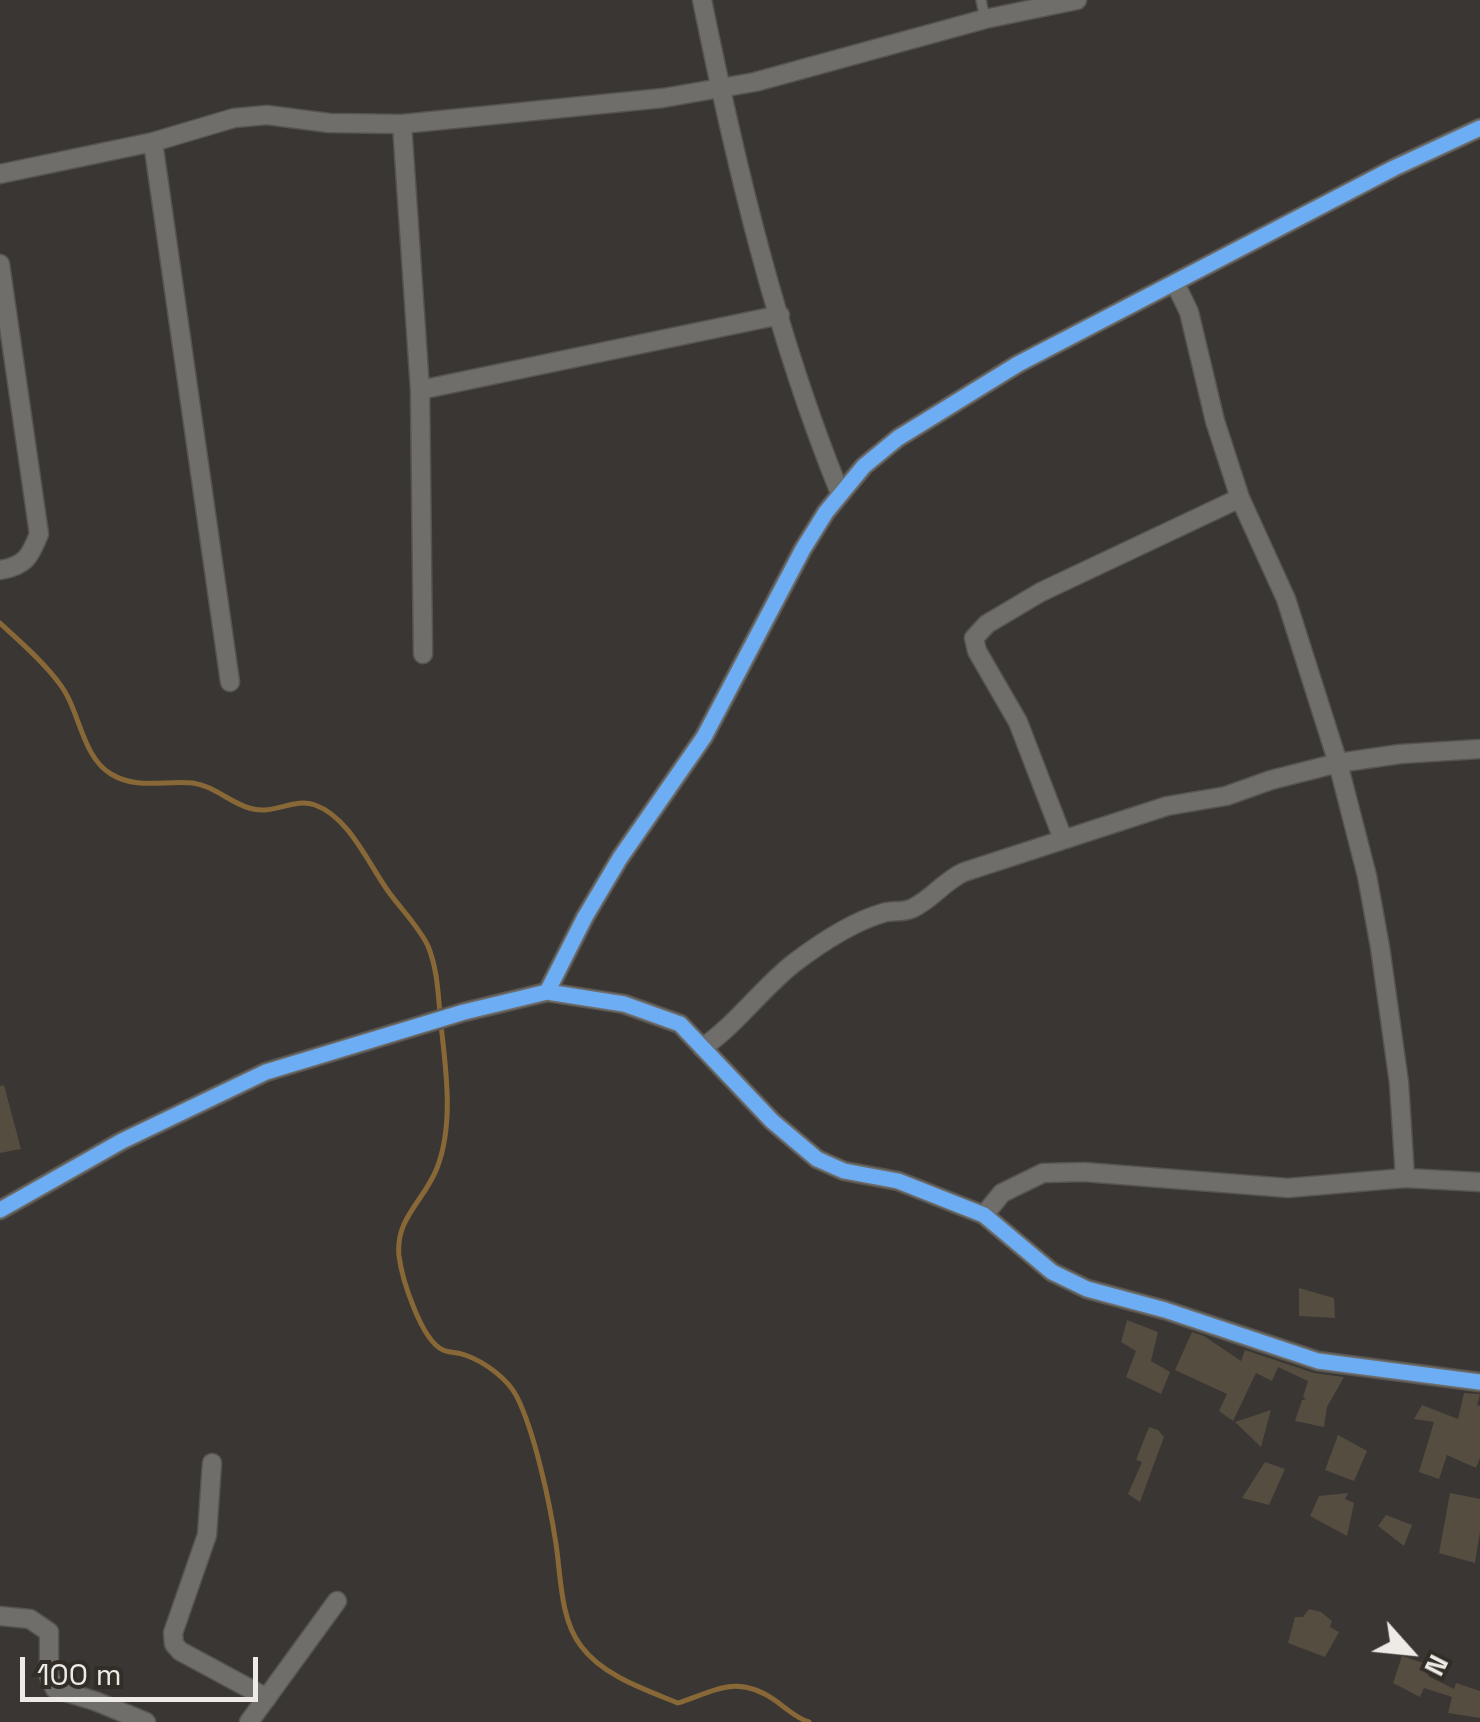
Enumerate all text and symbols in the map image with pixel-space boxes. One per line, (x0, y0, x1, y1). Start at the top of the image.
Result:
north arrow (1360, 1602, 1460, 1702)
scale bar (25, 1637, 262, 1699)
text: N (1416, 1649, 1457, 1682)
text: 100 m (37, 1655, 122, 1694)

